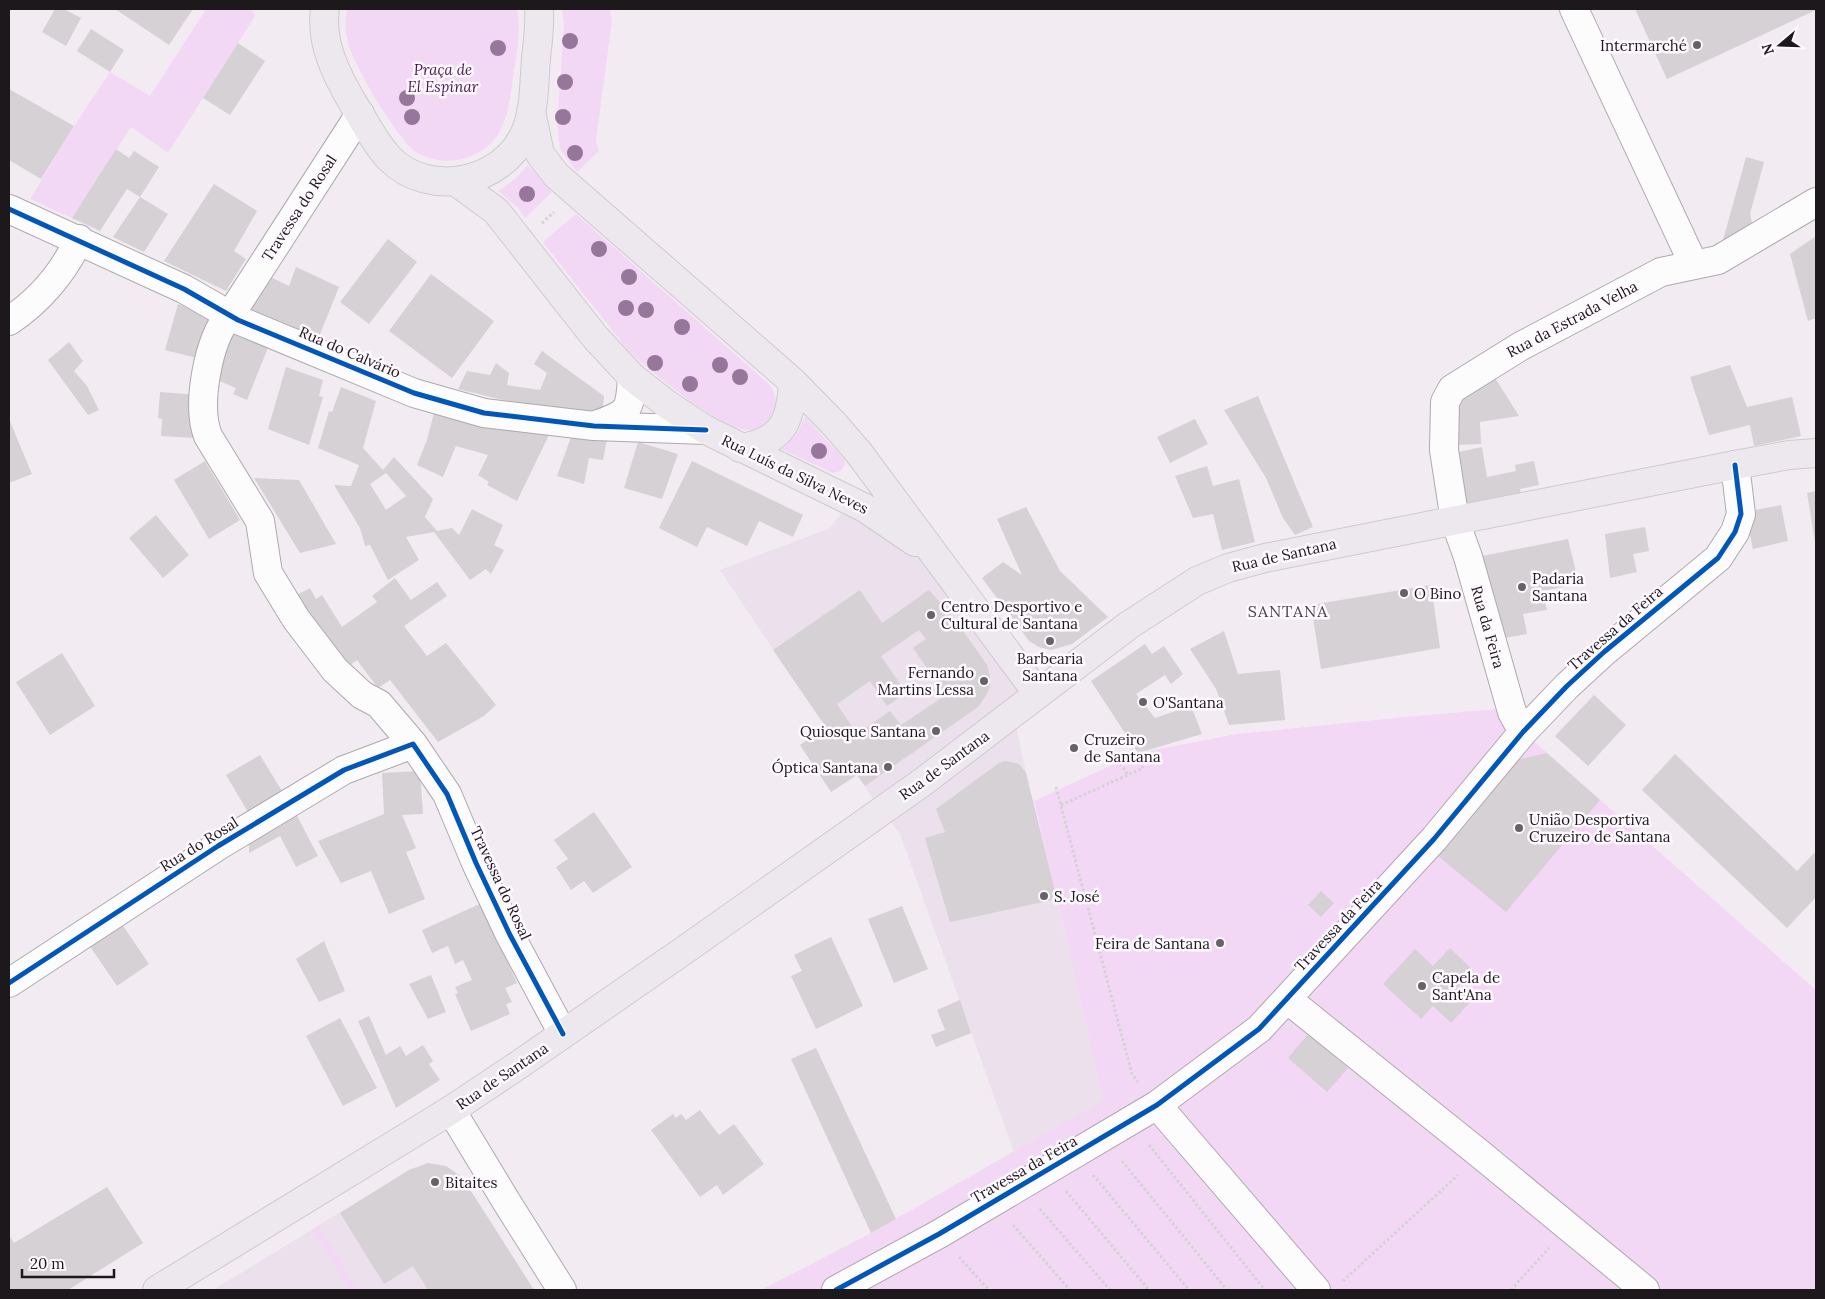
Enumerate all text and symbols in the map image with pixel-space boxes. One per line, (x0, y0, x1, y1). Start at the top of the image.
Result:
north arrow (1755, 20, 1805, 70)
place label: Intermarché (1600, 36, 1687, 55)
marker: Intermarché (1691, 39, 1703, 51)
text: N (1757, 41, 1778, 57)
park label: Praça de El Espinar (408, 60, 479, 96)
street label: Travessa do Rosal (258, 151, 340, 265)
street label: Rua da Estrada Velha (1503, 276, 1641, 362)
street label: Rua do Calvário (296, 322, 404, 382)
street label: Rua Luís da Silva Neves (718, 430, 872, 518)
street label: Rua de Santana (1230, 534, 1338, 576)
place label: Padaria Santana (1532, 569, 1588, 605)
marker: Padaria Santana (1516, 581, 1528, 593)
street label: Travessa da Feira (1564, 581, 1667, 674)
street label: Rua da Feira (1467, 583, 1509, 671)
place label: O Bino (1414, 584, 1461, 603)
marker: O Bino (1398, 587, 1410, 599)
place label: Centro Desportivo e Cultural de Santana (941, 597, 1082, 633)
district label: SANTANA (1248, 601, 1328, 621)
marker: Centro Desportivo e Cultural de Santana (925, 609, 937, 621)
marker: Barbearia Santana (1044, 635, 1056, 647)
place label: Barbearia Santana (1017, 649, 1084, 685)
place label: Fernando Martins Lessa (877, 663, 974, 699)
marker: Fernando Martins Lessa (978, 675, 990, 687)
place label: O'Santana (1153, 693, 1224, 712)
marker: O'Santana (1137, 696, 1149, 708)
place label: Quiosque Santana (800, 722, 926, 741)
marker: Quiosque Santana (930, 725, 942, 737)
street label: Rua de Santana (895, 726, 993, 804)
place label: Cruzeiro de Santana (1084, 730, 1161, 766)
marker: Cruzeiro de Santana (1068, 742, 1080, 754)
place label: Óptica Santana (772, 758, 878, 777)
marker: Óptica Santana (882, 761, 894, 773)
place label: União Desportiva Cruzeiro de Santana (1529, 810, 1671, 846)
street label: Rua do Rosal (156, 812, 242, 876)
marker: União Desportiva Cruzeiro de Santana (1513, 822, 1525, 834)
street label: Travessa do Rosal (466, 823, 536, 943)
street label: Travessa da Feira (1290, 875, 1386, 975)
place label: S. José (1054, 887, 1100, 906)
marker: S. José (1038, 890, 1050, 902)
place label: Feira de Santana (1095, 934, 1210, 953)
marker: Feira de Santana (1214, 937, 1226, 949)
place label: Capela de Sant'Ana (1432, 968, 1500, 1004)
marker: Capela de Sant'Ana (1416, 980, 1428, 992)
street label: Rua de Santana (452, 1038, 552, 1114)
street label: Travessa da Feira (967, 1131, 1081, 1207)
place label: Bitaites (445, 1173, 498, 1192)
marker: Bitaites (429, 1176, 441, 1188)
scale bar (22, 1246, 115, 1278)
text: 20 m (30, 1254, 65, 1273)

